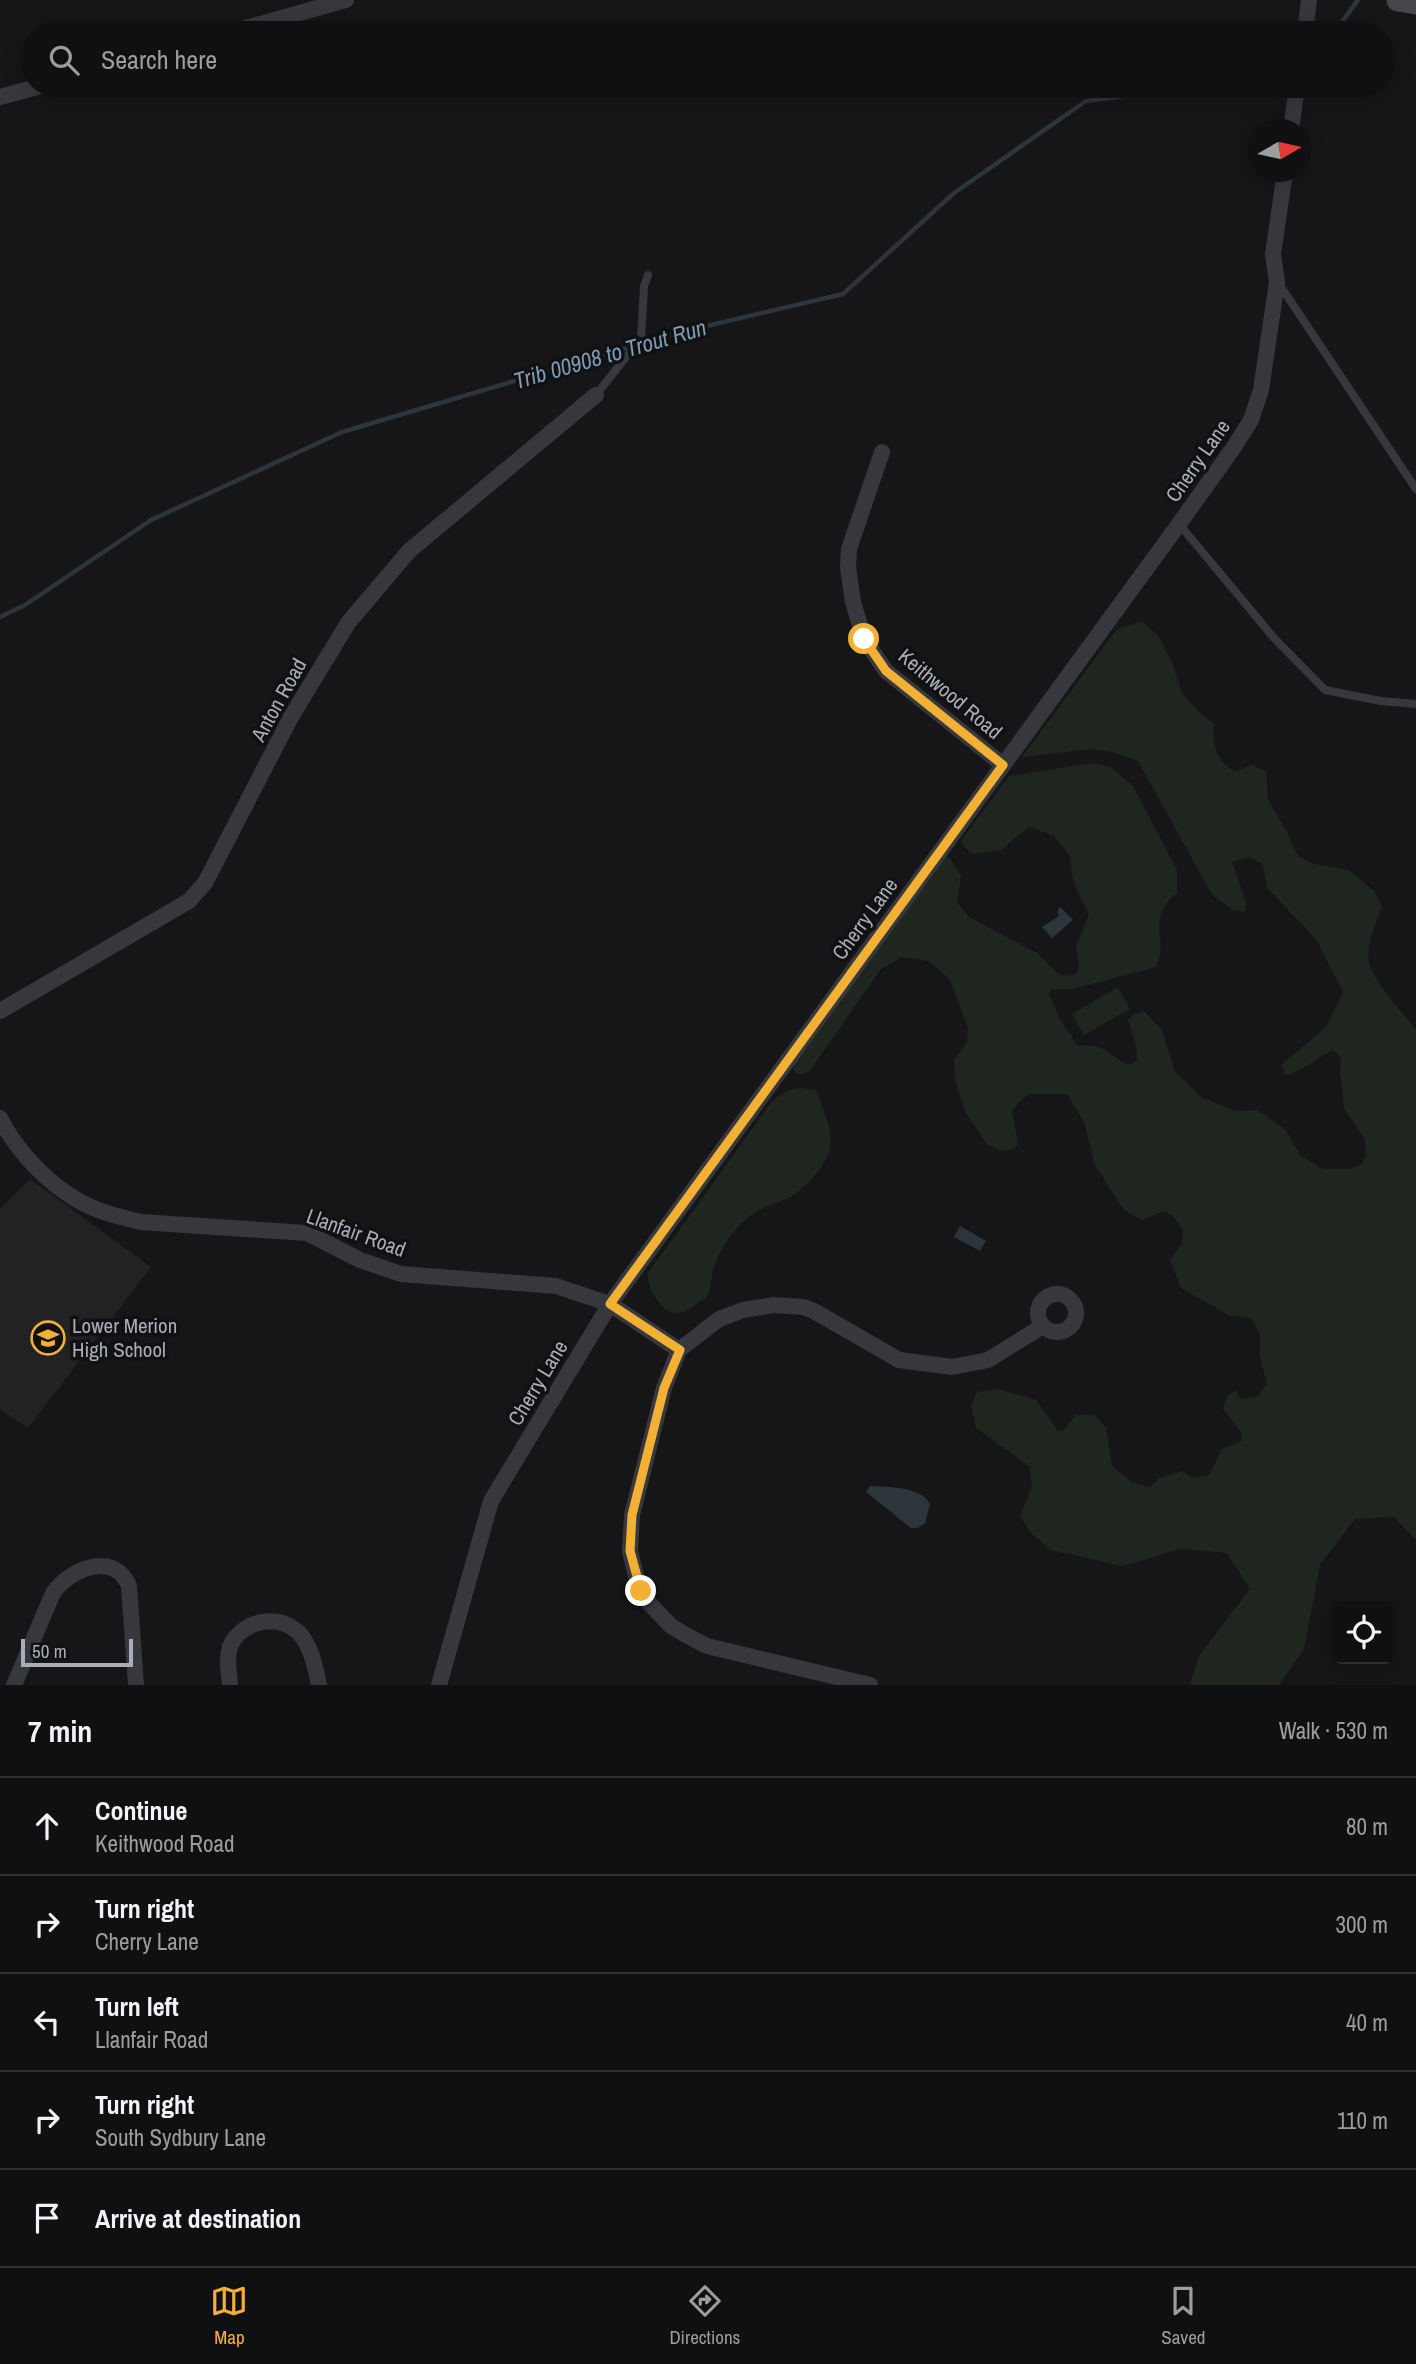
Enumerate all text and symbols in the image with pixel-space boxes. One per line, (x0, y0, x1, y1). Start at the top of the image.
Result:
search box (21, 21, 1395, 98)
icon: search (45, 41, 83, 79)
text: Search here (101, 42, 217, 77)
north arrow (1248, 119, 1311, 182)
water label: Trib 00908 to Trout Run (510, 311, 710, 396)
street label: Cherry Lane (1159, 414, 1237, 508)
route start (848, 623, 879, 654)
street label: Keithwood Road (892, 642, 1008, 746)
street label: Anton Road (243, 653, 313, 747)
street label: Cherry Lane (825, 872, 904, 966)
street label: Llanfair Road (303, 1201, 410, 1264)
place label: Lower Merion High School (72, 1311, 177, 1364)
school or university icon: Lower Merion High School (29, 1319, 67, 1357)
street label: Cherry Lane (501, 1335, 574, 1431)
route end (625, 1575, 656, 1606)
map controls (1332, 1601, 1395, 1664)
button: locate (1332, 1601, 1395, 1664)
scale bar (21, 1636, 133, 1668)
text: 50 m (32, 1638, 67, 1664)
text: 7 min (28, 1711, 92, 1751)
text: Walk · 530 m (1279, 1715, 1388, 1746)
text: Continue (95, 1793, 187, 1828)
icon: ahead (28, 1807, 66, 1845)
text: 80 m (1346, 1811, 1388, 1842)
text: Keithwood Road (95, 1828, 234, 1859)
text: Turn right (95, 1891, 194, 1926)
icon: right (28, 1905, 66, 1943)
text: 300 m (1336, 1909, 1388, 1940)
text: Cherry Lane (95, 1926, 199, 1957)
text: Turn left (95, 1989, 179, 2024)
icon: left (28, 2003, 66, 2041)
text: 40 m (1346, 2007, 1388, 2038)
text: Llanfair Road (95, 2024, 208, 2055)
text: Turn right (95, 2087, 194, 2122)
icon: right (28, 2101, 66, 2139)
text: 110 m (1337, 2105, 1388, 2136)
text: South Sydbury Lane (95, 2122, 266, 2153)
icon: arrive (28, 2199, 66, 2237)
text: Arrive at destination (95, 2201, 301, 2236)
tab: Map (210, 2282, 248, 2350)
tab: Directions (669, 2282, 740, 2350)
tab: Saved (1161, 2282, 1206, 2350)

